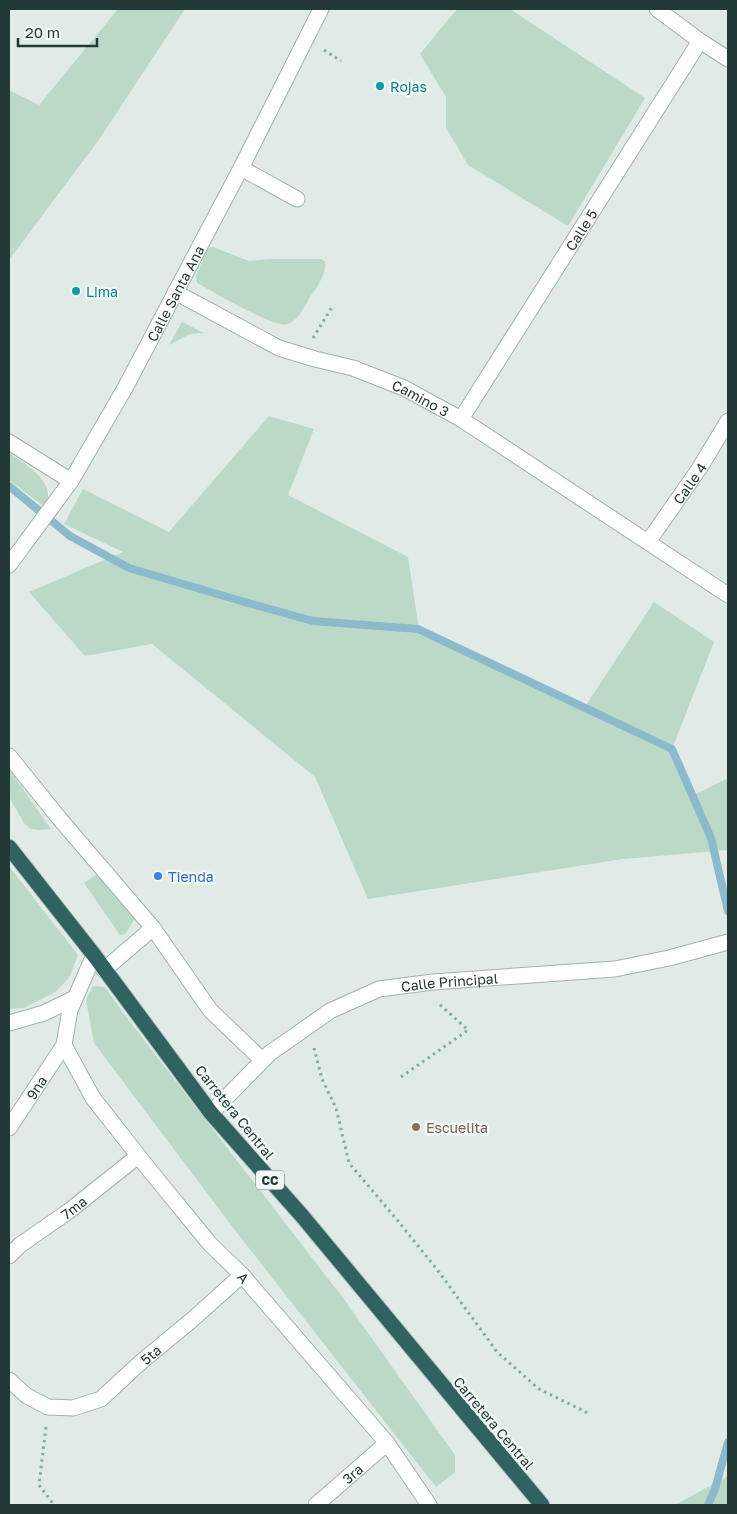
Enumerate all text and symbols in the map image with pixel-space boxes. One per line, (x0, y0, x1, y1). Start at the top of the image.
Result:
scale bar (18, 15, 96, 47)
text: 20 m (25, 23, 60, 41)
place label: Rojas (390, 78, 427, 95)
marker: Rojas (374, 80, 386, 92)
street label: Calle 5 (561, 206, 600, 254)
street label: Calle Santa Ana (143, 242, 207, 344)
place label: Lima (86, 283, 118, 300)
marker: Lima (70, 285, 82, 297)
street label: Camino 3 (390, 376, 452, 420)
street label: Calle 4 (669, 459, 709, 507)
place label: Tienda (168, 868, 214, 885)
marker: Tienda (152, 870, 164, 882)
street label: Calle Principal (400, 969, 499, 995)
street label: Carretera Central (192, 1061, 278, 1163)
street label: 9na (22, 1072, 50, 1102)
place label: Escuelita (426, 1119, 488, 1136)
marker: Escuelita (410, 1121, 422, 1133)
road number: CC (256, 1170, 284, 1190)
street label: 7ma (58, 1192, 90, 1223)
street label: A (234, 1268, 254, 1287)
street label: 5ta (137, 1341, 164, 1368)
street label: Carretera Central (450, 1373, 538, 1473)
street label: 3ra (338, 1460, 366, 1487)

